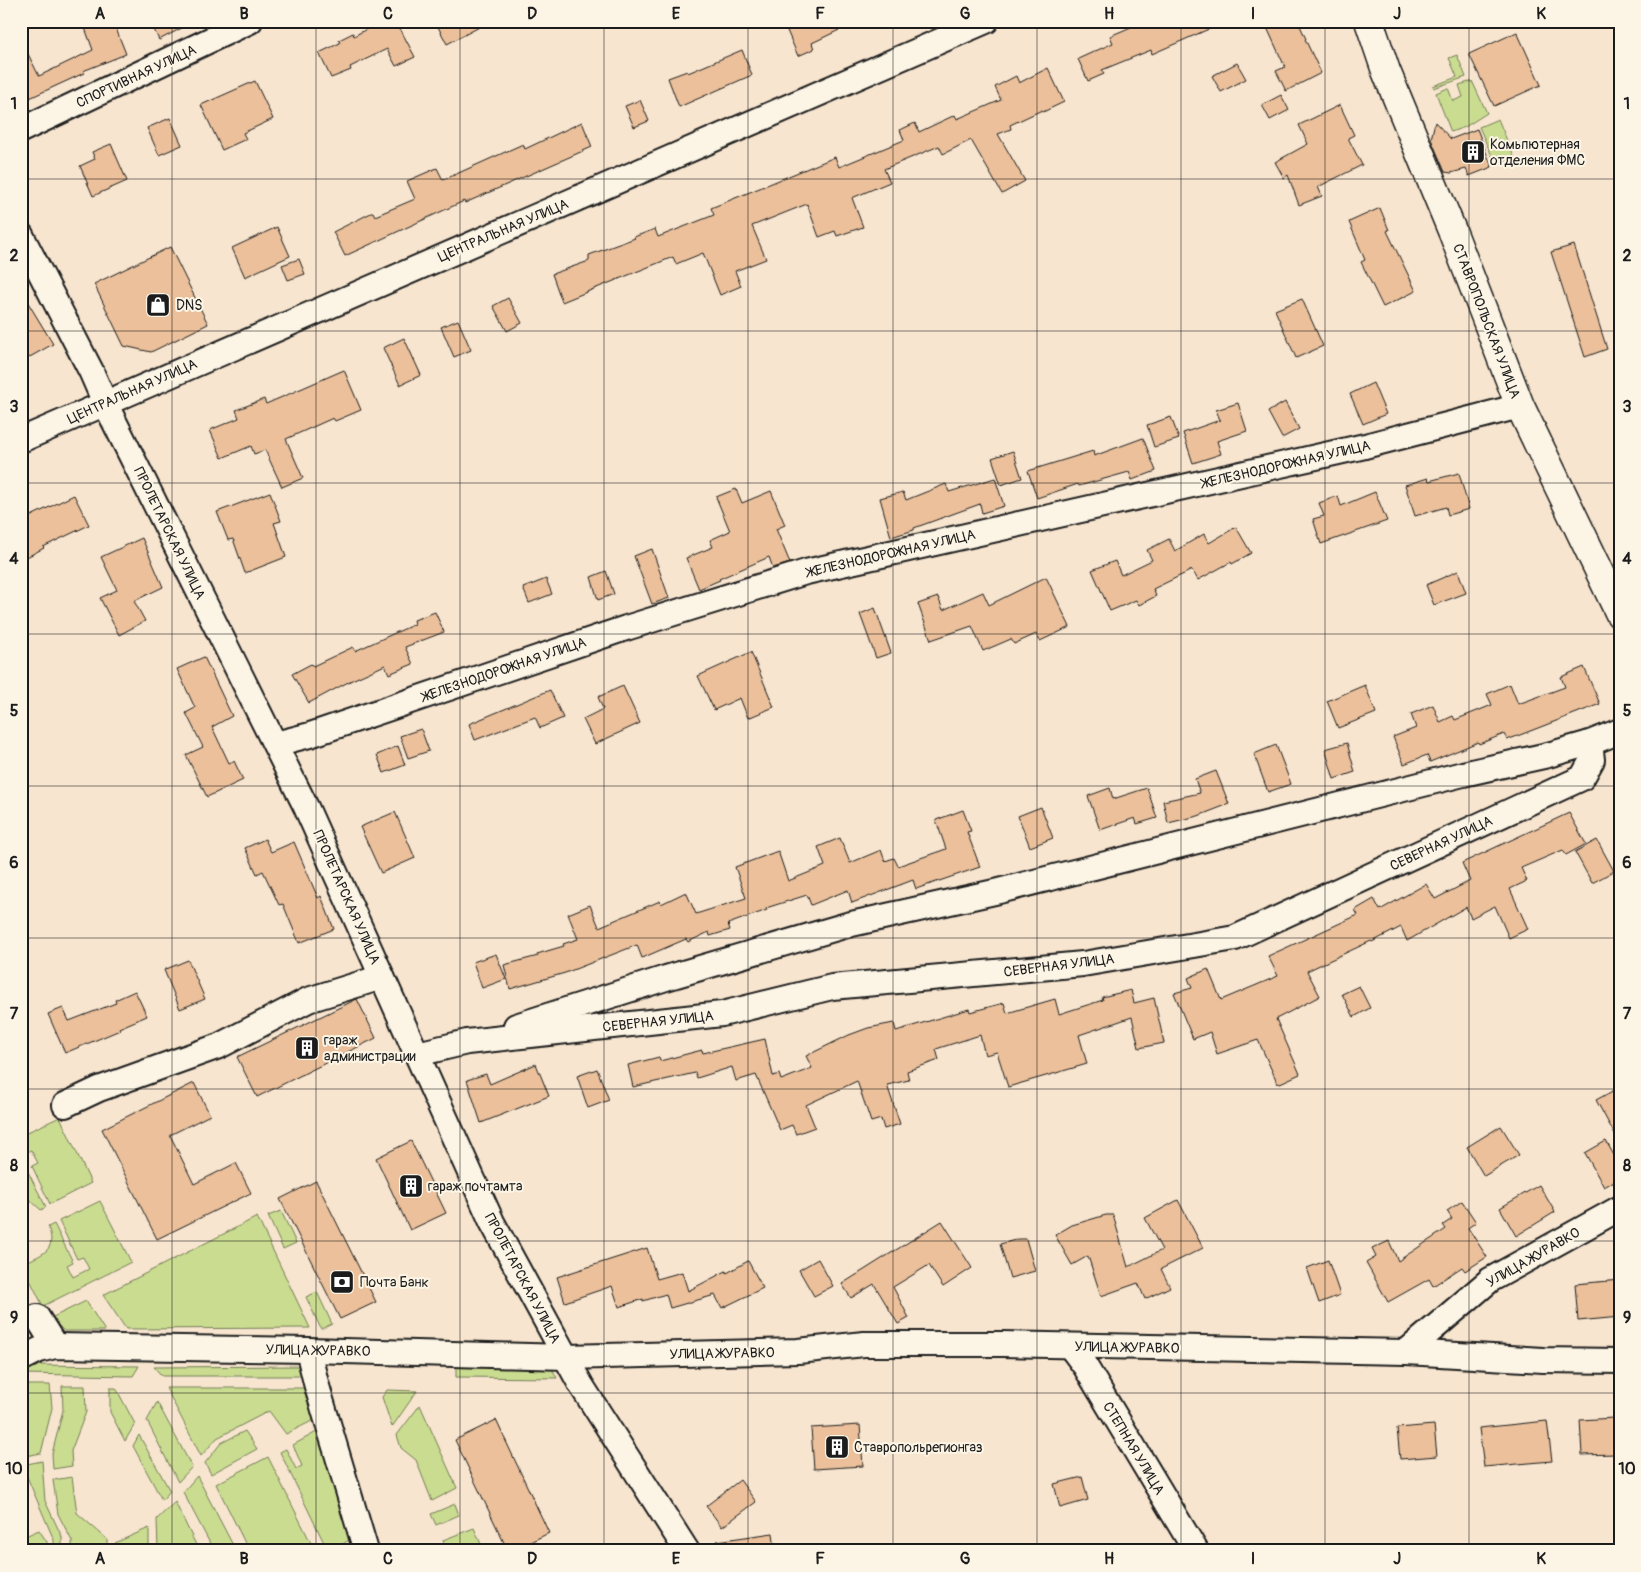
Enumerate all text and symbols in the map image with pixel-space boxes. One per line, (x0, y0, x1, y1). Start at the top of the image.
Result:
text: A (95, 4, 106, 24)
text: B (239, 4, 249, 24)
text: C (383, 4, 393, 24)
text: D (527, 4, 537, 24)
text: E (672, 4, 681, 24)
text: F (815, 4, 825, 24)
text: G (960, 4, 971, 24)
text: H (1104, 4, 1114, 24)
text: I (1251, 4, 1255, 24)
text: J (1393, 4, 1401, 24)
text: K (1536, 4, 1546, 24)
street label: СПОРТИВНАЯ УЛИЦА (74, 41, 199, 112)
text: 1 (11, 94, 17, 114)
text: 1 (1624, 94, 1630, 114)
place label: Комьпютерная отделения ФМС (1490, 136, 1585, 169)
building icon: Комьпютерная отделения ФМС (1460, 139, 1486, 165)
street label: ЦЕНТРАЛЬНАЯ УЛИЦА (435, 195, 571, 266)
street label: СТАВРОПОЛЬСКАЯ УЛИЦА (1449, 241, 1524, 401)
text: 2 (10, 246, 19, 266)
text: 2 (1623, 246, 1632, 266)
shop icon: DNS (145, 292, 171, 318)
place label: DNS (176, 297, 202, 314)
street label: ЦЕНТРАЛЬНАЯ УЛИЦА (65, 355, 200, 428)
text: 3 (10, 397, 19, 417)
text: 3 (1623, 397, 1632, 417)
street label: ЖЕЛЕЗНОДОРОЖНАЯ УЛИЦА (1198, 437, 1372, 493)
street label: ПРОЛЕТАРСКАЯ УЛИЦА (130, 464, 209, 602)
street label: ЖЕЛЕЗНОДОРОЖНАЯ УЛИЦА (803, 526, 977, 582)
text: 4 (9, 549, 19, 569)
text: 4 (1622, 549, 1632, 569)
street label: ЖЕЛЕЗНОДОРОЖНАЯ УЛИЦА (418, 633, 588, 706)
text: 5 (10, 701, 19, 721)
text: 5 (1623, 701, 1632, 721)
street label: СЕВЕРНАЯ УЛИЦА (1387, 812, 1495, 875)
street label: ПРОЛЕТАРСКАЯ УЛИЦА (309, 828, 384, 967)
text: 6 (9, 853, 19, 873)
text: 6 (1622, 853, 1632, 873)
street label: СЕВЕРНАЯ УЛИЦА (1003, 950, 1115, 981)
text: 7 (10, 1004, 19, 1024)
text: 7 (1623, 1004, 1632, 1024)
street label: СЕВЕРНАЯ УЛИЦА (602, 1007, 714, 1036)
place label: гараж администрации (324, 1032, 416, 1065)
building icon: гараж администрации (294, 1035, 320, 1061)
text: 8 (10, 1156, 18, 1176)
text: 8 (1623, 1156, 1631, 1176)
building icon: гараж почтамта (398, 1173, 424, 1199)
place label: гараж почтамта (428, 1178, 522, 1195)
street label: ПРОЛЕТАРСКАЯ УЛИЦА (481, 1210, 564, 1346)
street label: УЛИЦА ЖУРАВКО (1484, 1224, 1583, 1291)
bank icon: Почта Банк (329, 1269, 355, 1295)
place label: Почта Банк (360, 1274, 429, 1291)
text: 9 (10, 1308, 18, 1328)
text: 9 (1623, 1308, 1631, 1328)
street label: УЛИЦА ЖУРАВКО (1074, 1338, 1180, 1357)
street label: УЛИЦА ЖУРАВКО (265, 1341, 371, 1360)
street label: УЛИЦА ЖУРАВКО (669, 1344, 775, 1363)
street label: СТЕПНАЯ УЛИЦА (1099, 1399, 1168, 1498)
building icon: Ставропольрегионгаз (824, 1434, 850, 1460)
place label: Ставропольрегионгаз (854, 1439, 983, 1456)
text: 10 (5, 1459, 23, 1479)
text: 10 (1618, 1459, 1636, 1479)
text: A (95, 1549, 106, 1569)
text: B (239, 1549, 249, 1569)
text: C (383, 1549, 393, 1569)
text: D (527, 1549, 537, 1569)
text: E (672, 1549, 681, 1569)
text: F (815, 1549, 825, 1569)
text: G (960, 1549, 971, 1569)
text: H (1104, 1549, 1114, 1569)
text: I (1251, 1549, 1255, 1569)
text: J (1393, 1549, 1401, 1569)
text: K (1536, 1549, 1546, 1569)

